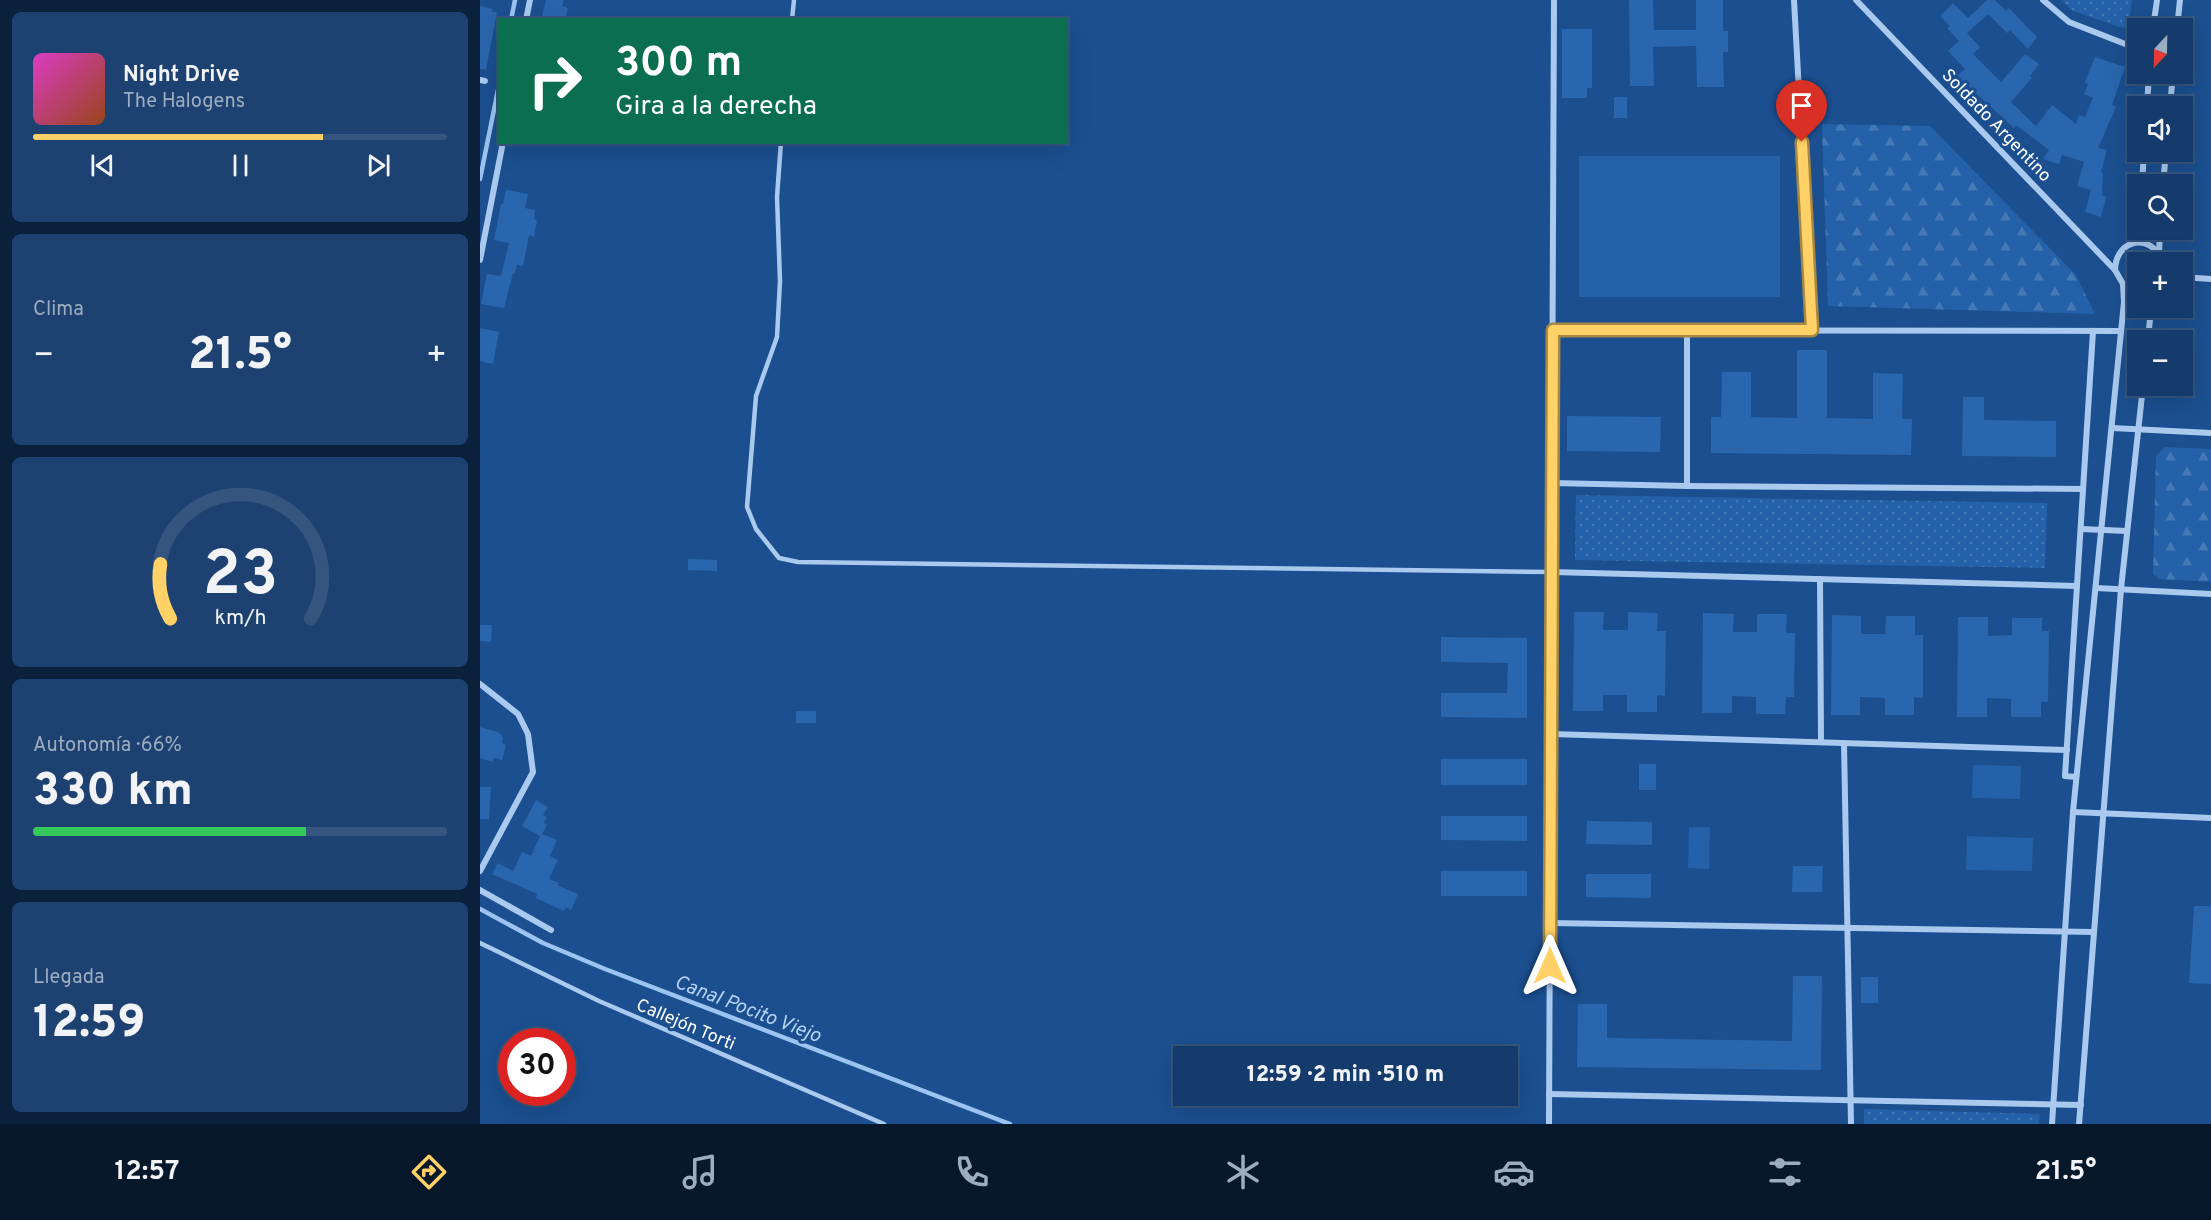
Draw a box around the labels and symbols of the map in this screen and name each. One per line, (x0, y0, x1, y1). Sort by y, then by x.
north arrow (2127, 18, 2193, 84)
street label: Soldado Argentino (1936, 65, 2056, 188)
pin (1776, 80, 1827, 142)
position arrow (1518, 934, 1582, 998)
water label: Canal Pocito Viejo (670, 970, 825, 1050)
street label: Callejón Torti (632, 994, 739, 1057)
speed limit sign: 30 (498, 1028, 576, 1106)

